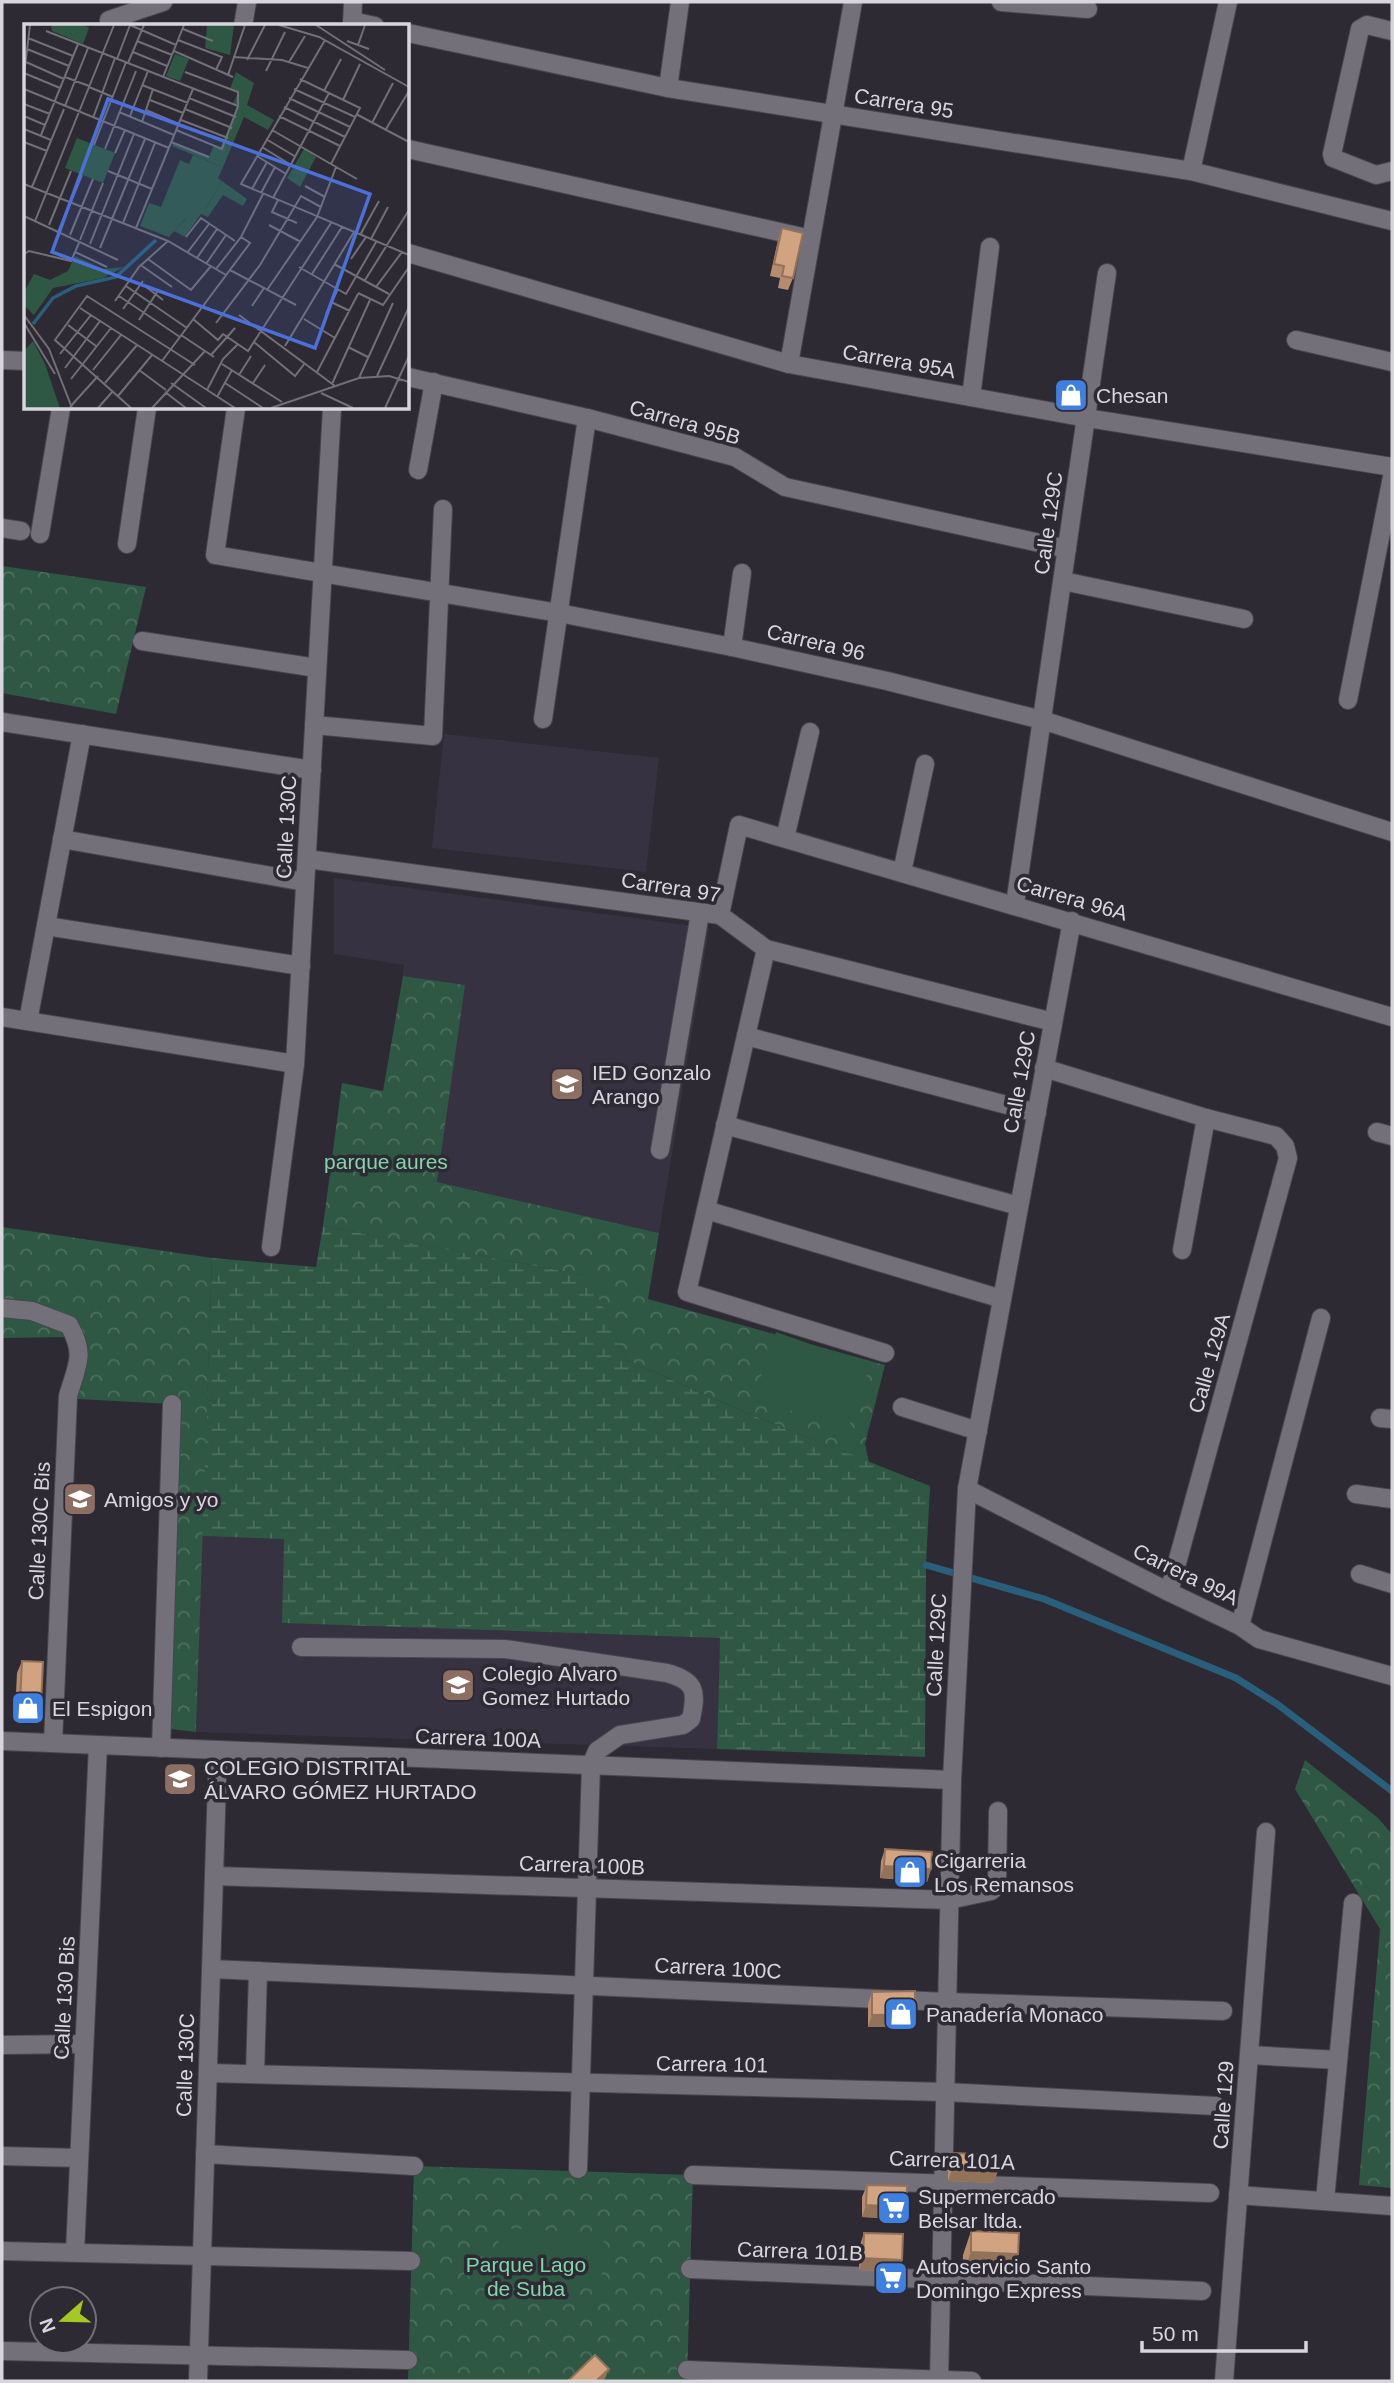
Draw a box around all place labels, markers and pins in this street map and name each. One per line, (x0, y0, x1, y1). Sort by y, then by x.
shop icon: Chesan (1052, 376, 1090, 414)
place label: Chesan (1096, 384, 1168, 407)
place label: IED Gonzalo Arango (592, 1061, 711, 1108)
school or university icon: IED Gonzalo Arango (548, 1065, 586, 1103)
school or university icon: Amigos y yo (61, 1480, 99, 1518)
place label: Amigos y yo (104, 1488, 218, 1511)
place label: Colegio Alvaro Gomez Hurtado (482, 1662, 630, 1709)
school or university icon: Colegio Alvaro Gomez Hurtado (439, 1666, 477, 1704)
shop icon: El Espigon (9, 1689, 47, 1727)
place label: El Espigon (52, 1697, 152, 1720)
place label: COLEGIO DISTRITAL ÁLVARO GÓMEZ HURTADO (204, 1756, 477, 1803)
school or university icon: COLEGIO DISTRITAL ÁLVARO GÓMEZ HURTADO (161, 1760, 199, 1798)
place label: Cigarreria Los Remansos (934, 1849, 1074, 1896)
shop icon: Cigarreria Los Remansos (891, 1853, 929, 1891)
shop icon: Panadería Monaco (882, 1995, 920, 2033)
place label: Panadería Monaco (926, 2003, 1103, 2026)
place label: Supermercado Belsar ltda. (918, 2185, 1056, 2232)
supermarket icon: Supermercado Belsar ltda. (875, 2189, 913, 2227)
place label: Autoservicio Santo Domingo Express (916, 2255, 1091, 2302)
supermarket icon: Autoservicio Santo Domingo Express (872, 2259, 910, 2297)

